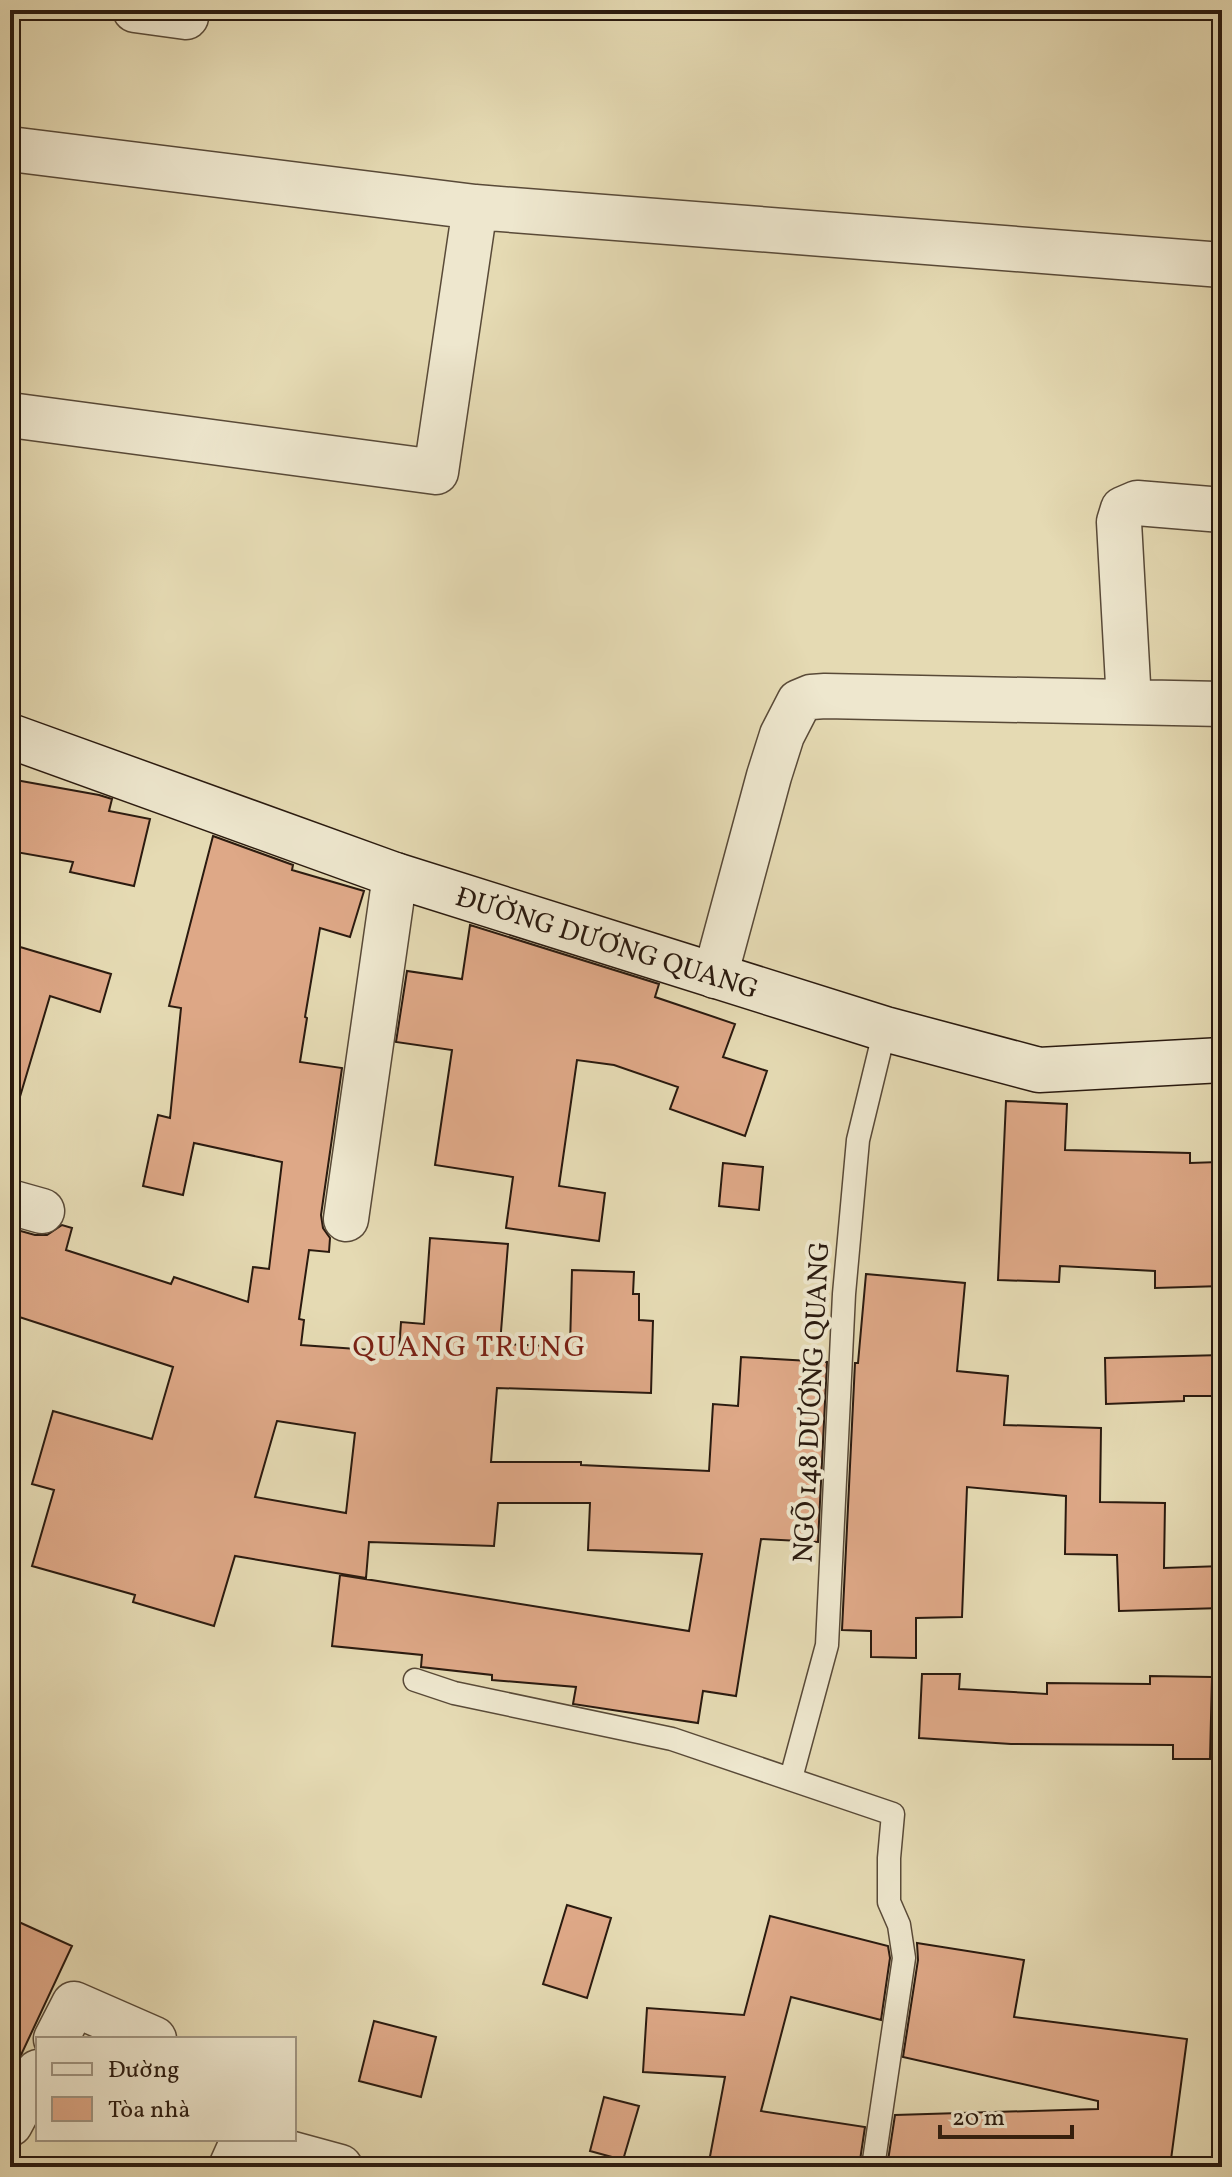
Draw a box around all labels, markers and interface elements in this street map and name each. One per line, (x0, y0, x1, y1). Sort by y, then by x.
street label: ĐƯỜNG DƯƠNG QUANG (450, 878, 763, 1010)
street label: NGÕ 148 DƯƠNG QUANG (785, 1240, 840, 1564)
district label: QUANG TRUNG (352, 1327, 588, 1369)
legend (36, 2037, 296, 2141)
text: Đường (108, 2054, 180, 2088)
scale bar (940, 2089, 1072, 2139)
text: Tòa nhà (108, 2094, 190, 2128)
text: 20 m (952, 2102, 1005, 2136)

